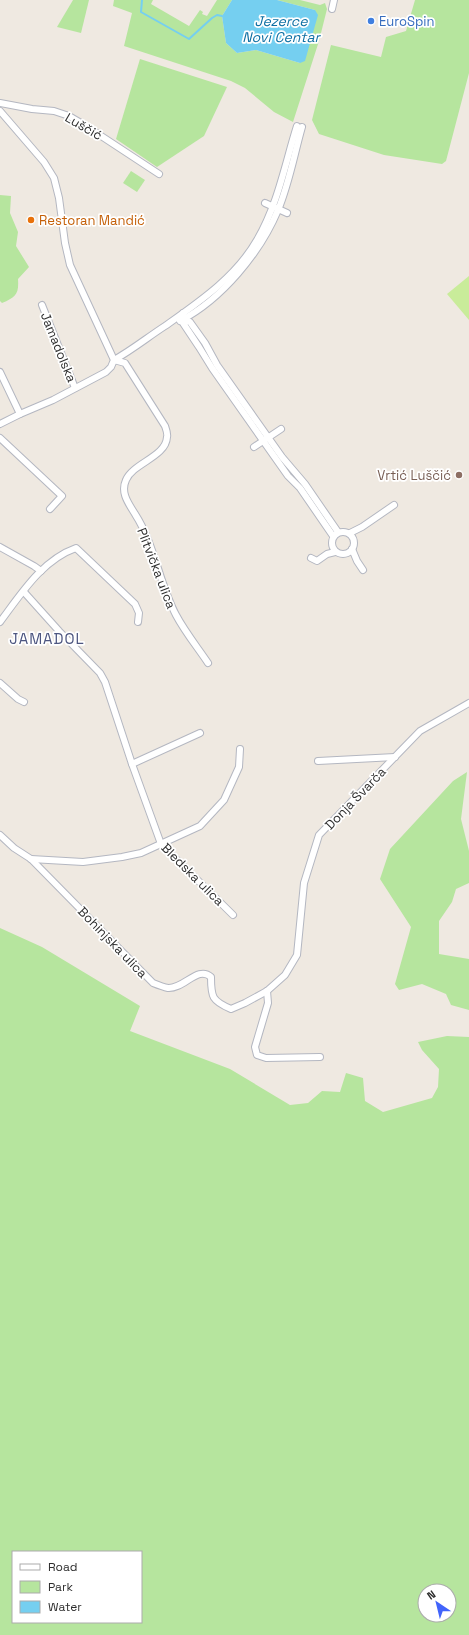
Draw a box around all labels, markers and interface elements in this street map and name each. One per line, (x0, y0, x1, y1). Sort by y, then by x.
water label: Jezerce Novi Centar (242, 12, 322, 46)
place label: EuroSpin (379, 13, 434, 30)
marker: EuroSpin (366, 16, 376, 26)
street label: Luščić (62, 109, 106, 144)
place label: Restoran Mandić (39, 212, 145, 229)
marker: Restoran Mandić (26, 215, 36, 225)
street label: Jamadolska (37, 310, 80, 385)
place label: Vrtić Luščić (377, 467, 451, 484)
marker: Vrtić Luščić (454, 470, 464, 480)
street label: Plitvička ulica (133, 525, 180, 612)
district label: JAMADOL (9, 629, 85, 648)
street label: Donja Švarča (321, 763, 390, 833)
street label: Bledska ulica (158, 839, 228, 910)
street label: Bohinjska ulica (74, 903, 151, 982)
legend (12, 1551, 142, 1623)
text: Road (48, 1559, 77, 1575)
text: Park (48, 1579, 73, 1595)
north arrow (417, 1583, 457, 1623)
text: N (424, 1587, 438, 1603)
text: Water (48, 1599, 82, 1615)

